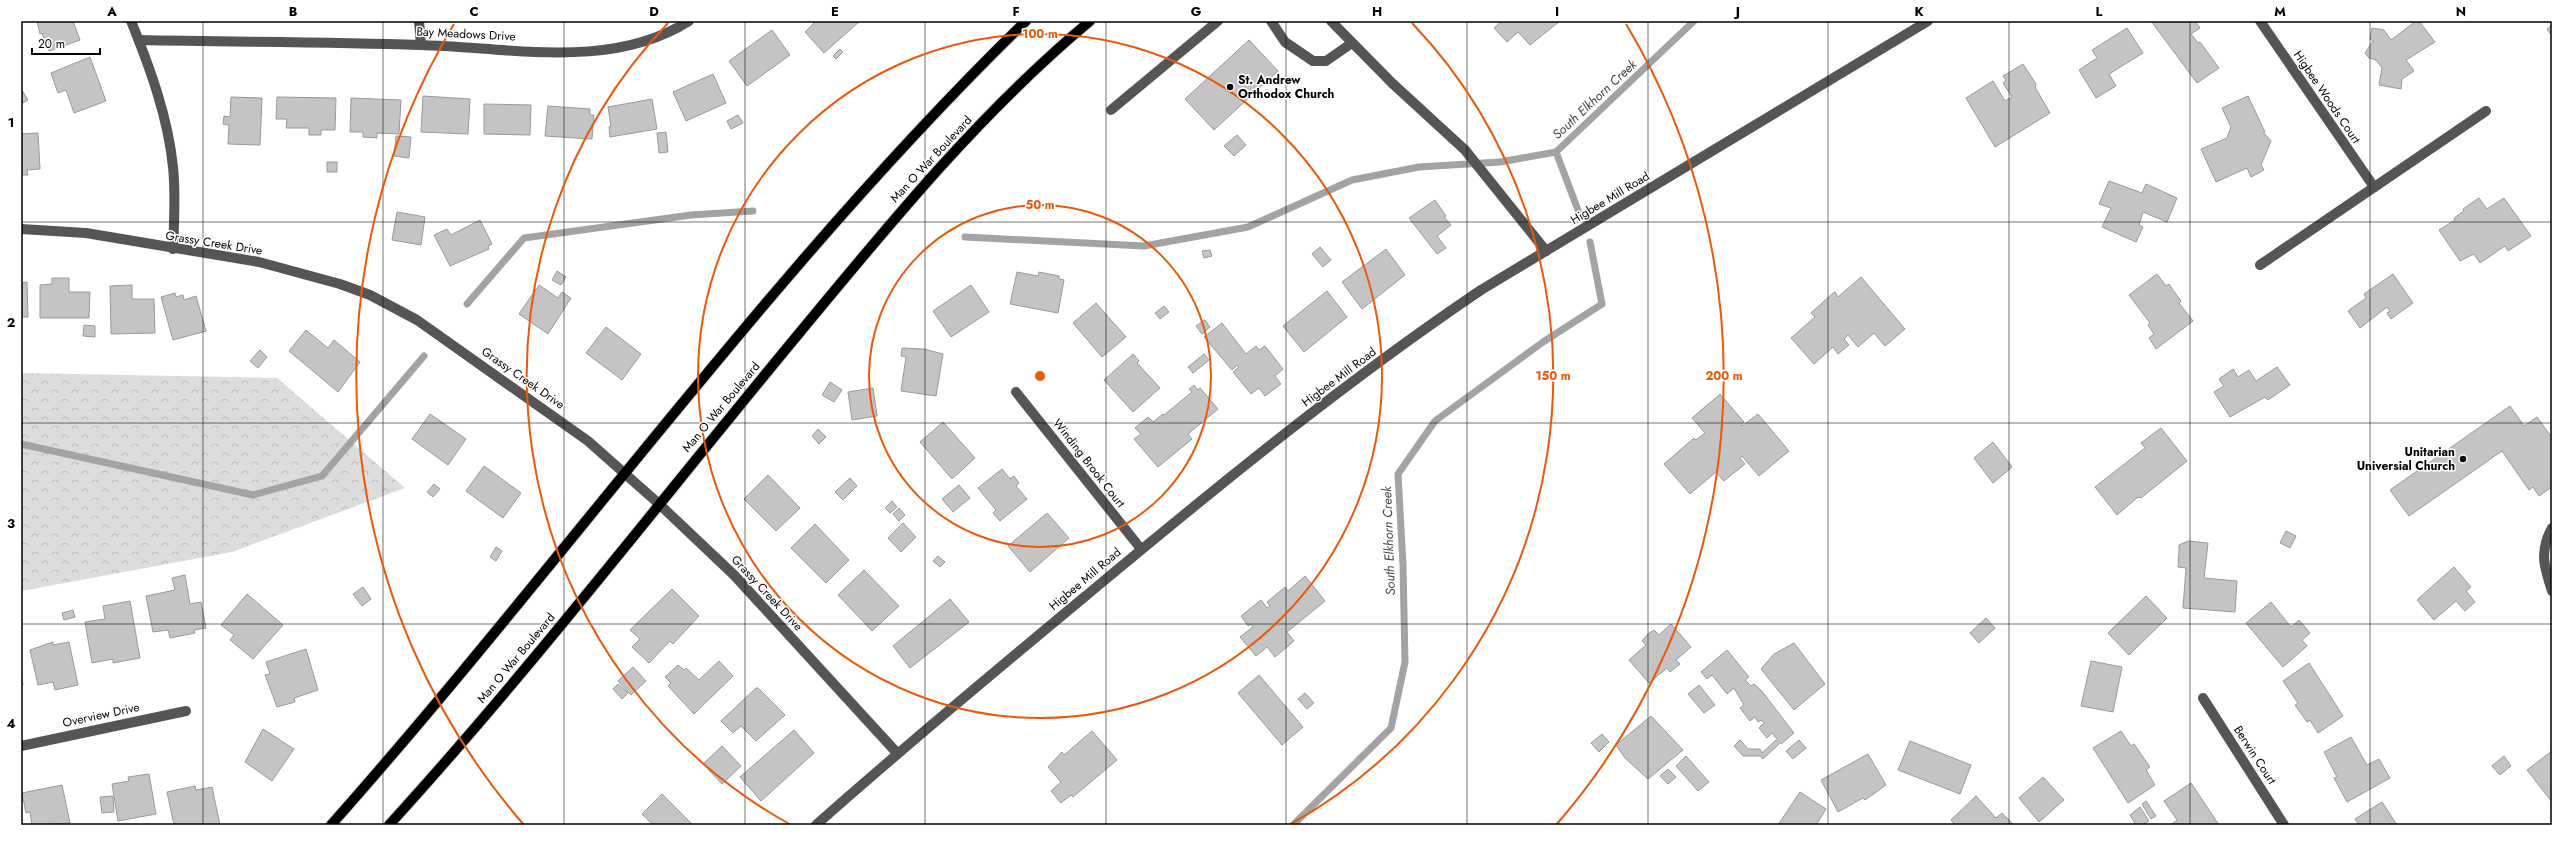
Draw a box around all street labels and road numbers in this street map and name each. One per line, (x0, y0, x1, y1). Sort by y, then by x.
street label: Bay Meadows Drive (416, 22, 516, 46)
street label: Higbee Woods Court (2289, 47, 2365, 147)
street label: Man O War Boulevard (886, 112, 976, 206)
street label: Higbee Mill Road (1567, 167, 1653, 229)
street label: Grassy Creek Drive (164, 226, 264, 260)
street label: Grassy Creek Drive (478, 343, 568, 413)
street label: Higbee Mill Road (1298, 343, 1380, 411)
street label: Man O War Boulevard (678, 358, 764, 456)
street label: Winding Brook Court (1048, 415, 1130, 511)
street label: Higbee Mill Road (1045, 543, 1125, 615)
street label: Grassy Creek Drive (727, 551, 807, 635)
street label: Man O War Boulevard (473, 609, 559, 707)
street label: Overview Drive (61, 698, 141, 732)
street label: Berwin Court (2229, 722, 2281, 788)

